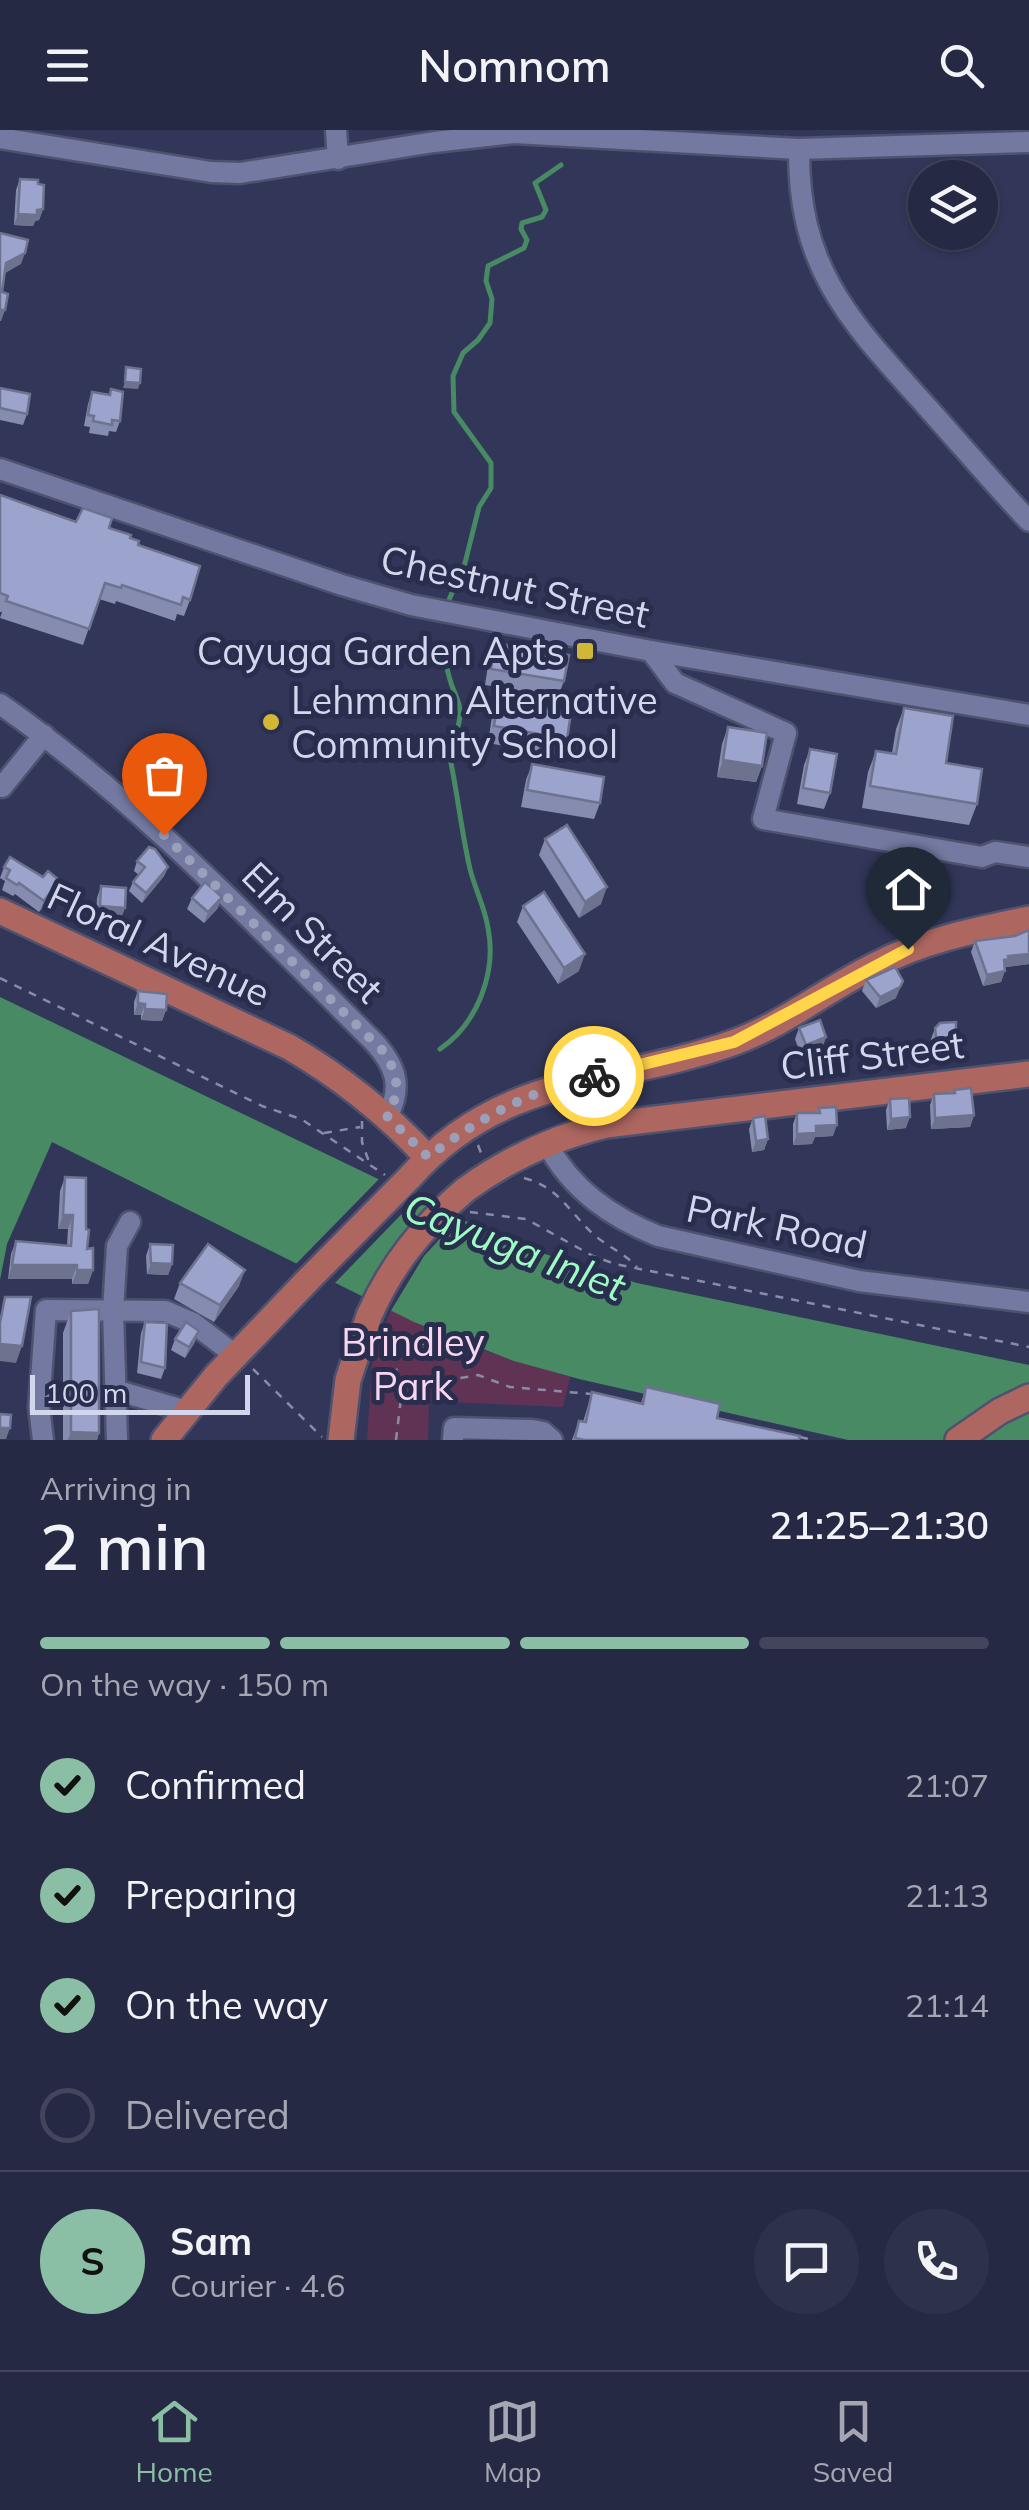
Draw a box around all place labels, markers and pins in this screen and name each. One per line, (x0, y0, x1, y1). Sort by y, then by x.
place label: Cayuga Garden Apts (197, 627, 565, 675)
marker: Cayuga Garden Apts (574, 640, 596, 662)
place label: Lehmann Alternative Community School (291, 676, 658, 768)
marker: Lehmann Alternative Community School (260, 711, 282, 733)
pin (122, 733, 207, 836)
pin (866, 847, 951, 950)

